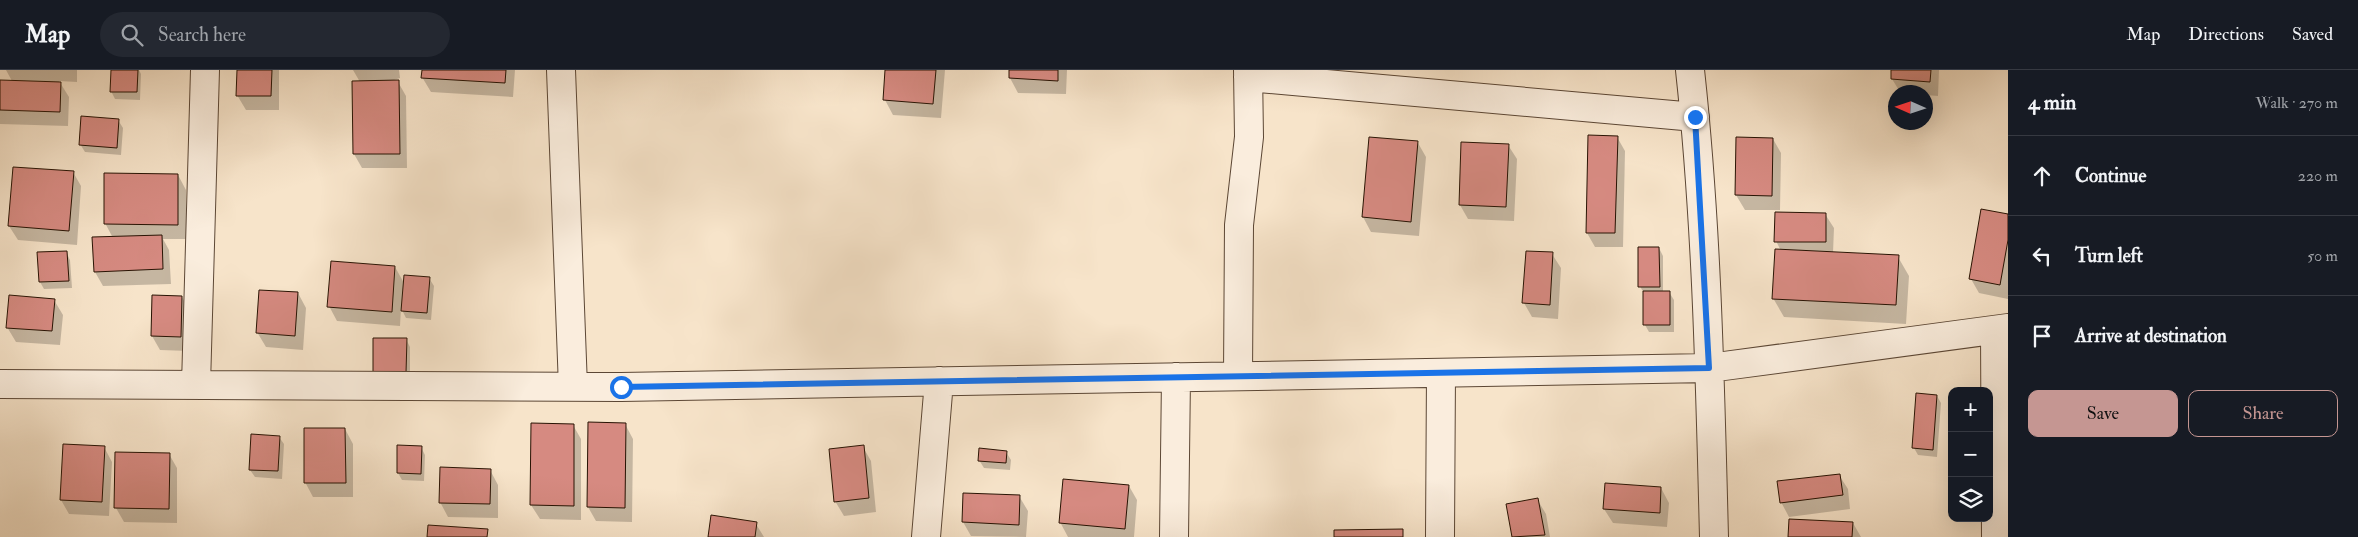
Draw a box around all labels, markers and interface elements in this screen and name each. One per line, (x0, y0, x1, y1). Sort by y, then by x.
search box (100, 12, 450, 57)
text: Map (25, 19, 70, 50)
icon: search (118, 21, 146, 49)
text: Search here (158, 23, 246, 47)
text: Map (2127, 23, 2160, 46)
text: Directions (2188, 23, 2264, 46)
text: Saved (2292, 23, 2333, 46)
north arrow (1888, 85, 1933, 130)
text: 4 min (2028, 89, 2076, 116)
text: Walk · 270 m (2256, 93, 2338, 113)
route end (1684, 106, 1707, 129)
icon: ahead (2028, 162, 2056, 190)
text: Continue (2075, 164, 2146, 188)
text: 220 m (2298, 166, 2338, 186)
icon: left (2028, 242, 2056, 270)
text: Turn left (2075, 244, 2143, 268)
text: 50 m (2307, 246, 2338, 266)
icon: arrive (2028, 322, 2056, 350)
text: Arrive at destination (2075, 324, 2227, 348)
route start (610, 376, 633, 399)
map controls (1948, 387, 1993, 522)
button: + (1948, 387, 1993, 432)
button: Save (2028, 390, 2178, 437)
button: Share (2188, 390, 2338, 437)
button: − (1948, 432, 1993, 477)
button: layers (1948, 477, 1993, 522)

